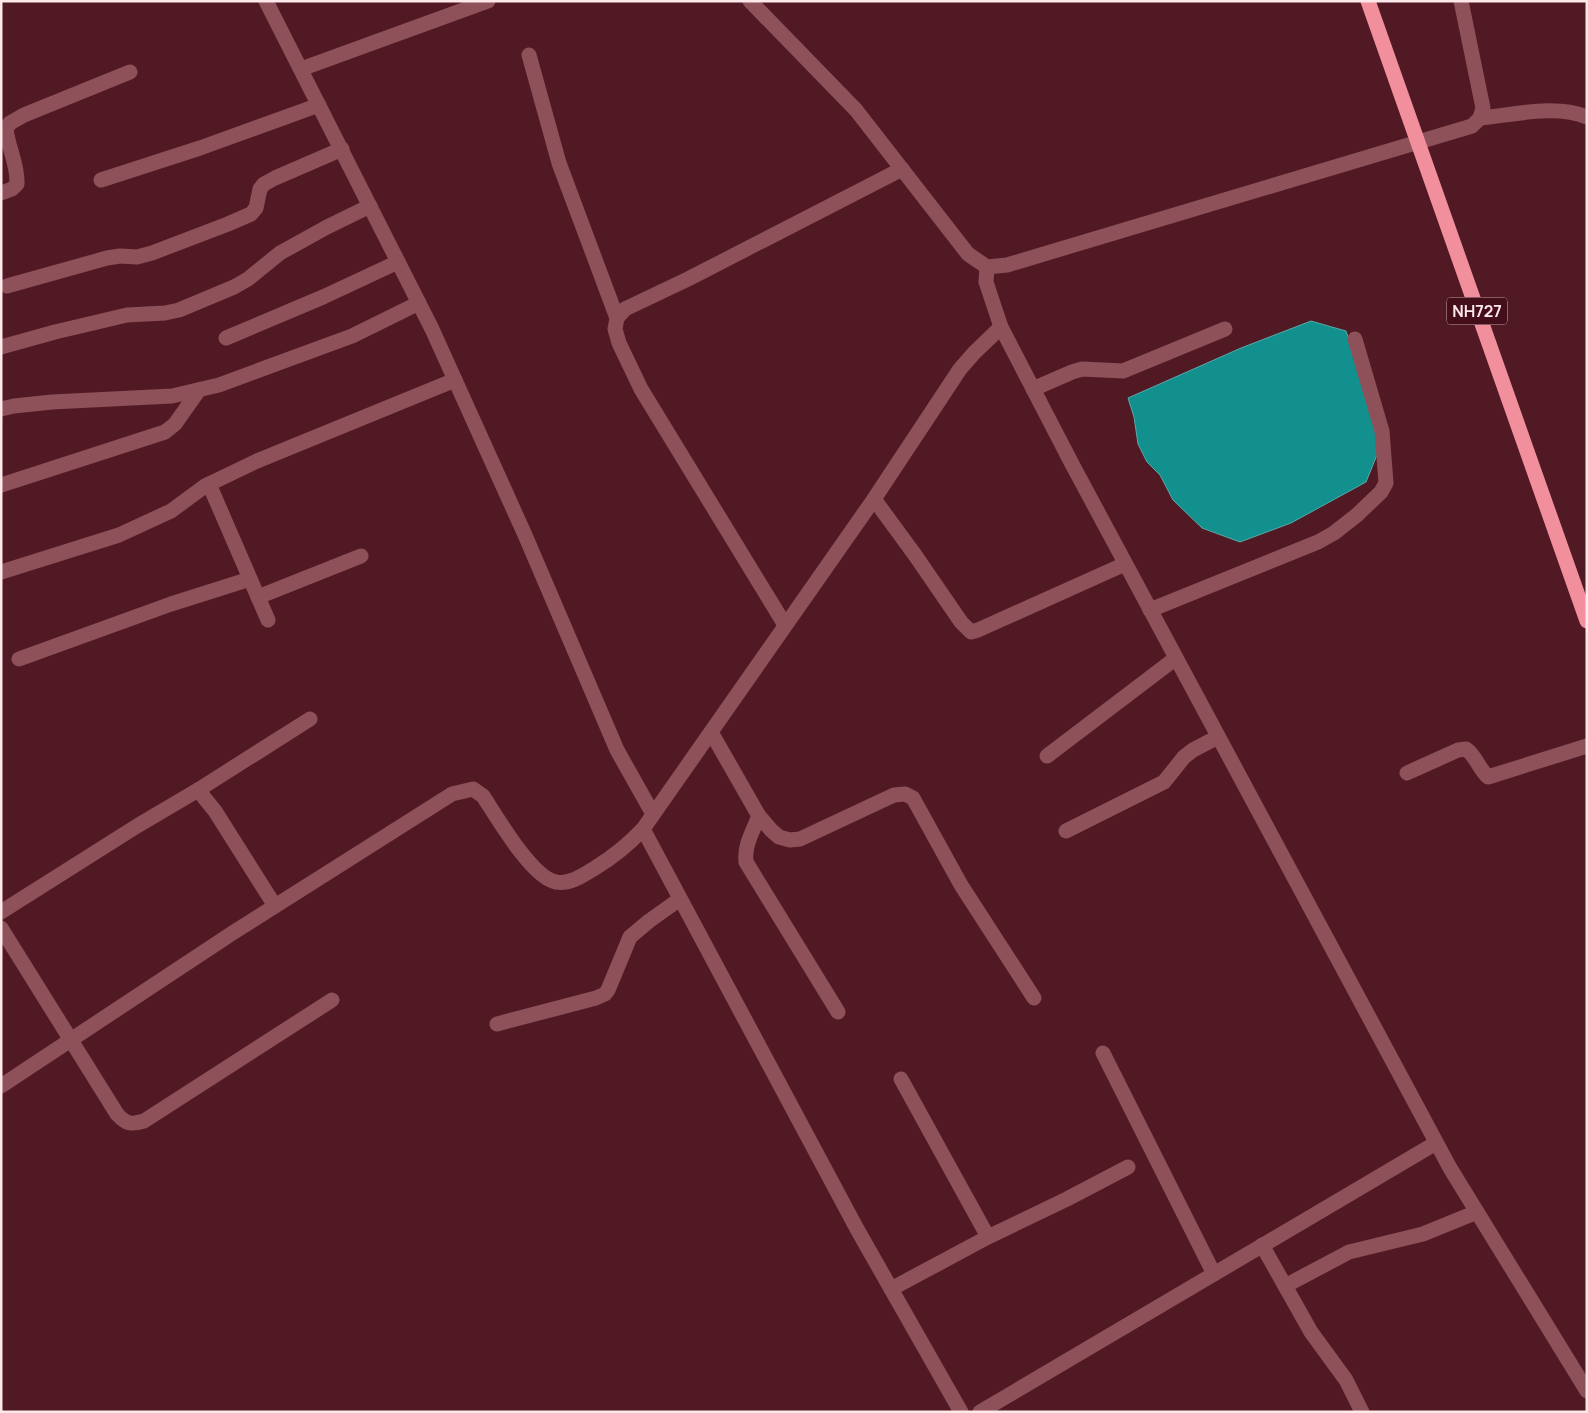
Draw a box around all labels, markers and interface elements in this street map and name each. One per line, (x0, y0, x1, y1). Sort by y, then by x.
road number: NH727 (1447, 298, 1507, 324)

